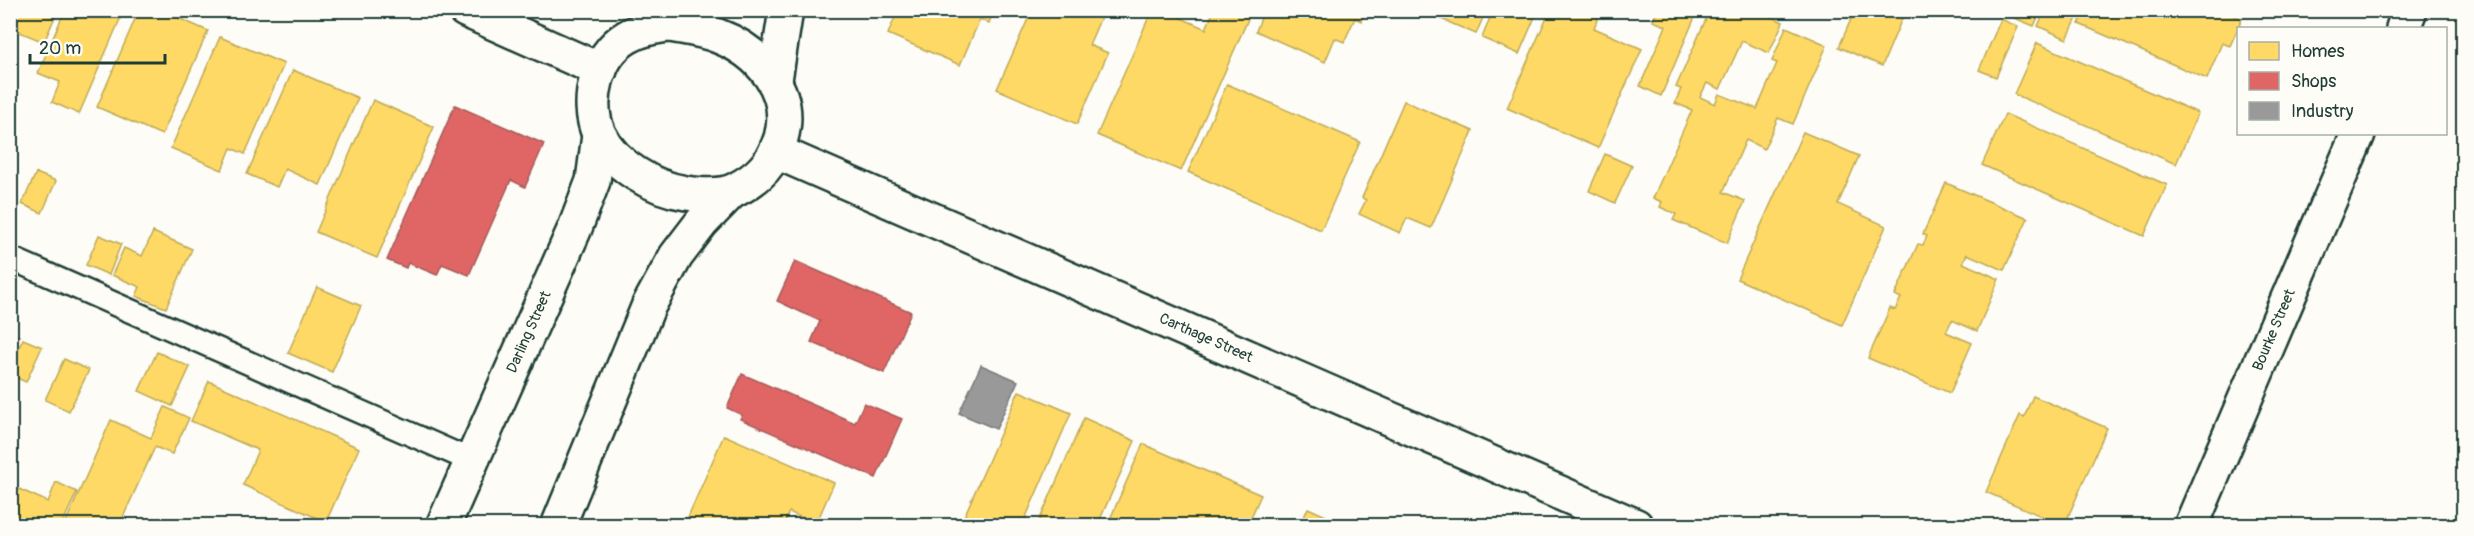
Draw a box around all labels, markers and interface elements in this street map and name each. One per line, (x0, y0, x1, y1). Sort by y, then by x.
scale bar (30, 27, 165, 65)
legend (2237, 27, 2447, 135)
text: 20 m (39, 37, 81, 60)
text: Homes (2291, 40, 2344, 63)
text: Shops (2291, 70, 2336, 93)
text: Industry (2291, 100, 2354, 123)
street label: Bourke Street (2248, 285, 2300, 374)
street label: Darling Street (502, 287, 556, 376)
street label: Carthage Street (1156, 309, 1257, 368)

